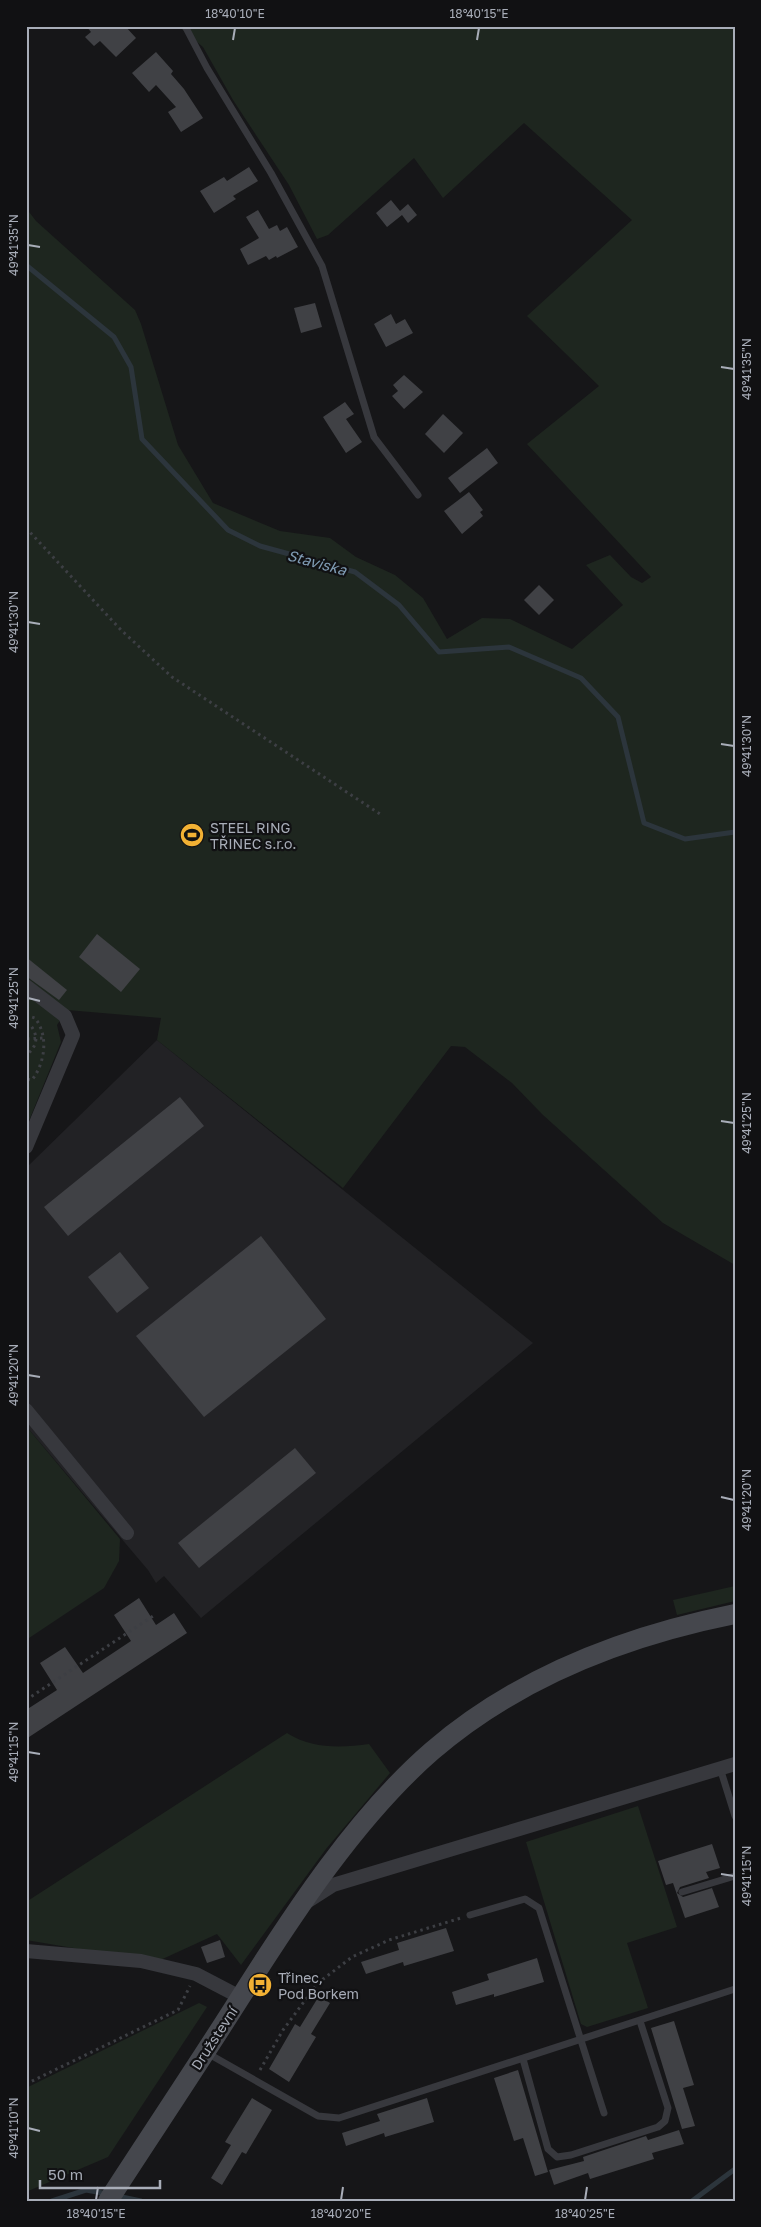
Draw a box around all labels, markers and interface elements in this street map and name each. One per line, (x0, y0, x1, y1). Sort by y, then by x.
text: 18°40'10"E (205, 6, 265, 21)
text: 18°40'15"E (450, 6, 508, 21)
text: 49°41'35"N (6, 214, 21, 276)
text: 49°41'35"N (739, 338, 754, 400)
water label: Staviska (285, 545, 349, 579)
text: 49°41'30"N (6, 591, 21, 653)
text: 49°41'30"N (739, 715, 754, 777)
place label: STEEL RING TŘINEC s.r.o. (210, 819, 296, 852)
sports icon: STEEL RING TŘINEC s.r.o. (179, 822, 205, 848)
text: 49°41'25"N (6, 967, 21, 1029)
text: 49°41'25"N (739, 1092, 754, 1154)
text: 49°41'20"N (6, 1344, 21, 1406)
text: 49°41'20"N (739, 1469, 754, 1531)
text: 49°41'15"N (6, 1722, 21, 1782)
text: 49°41'15"N (739, 1846, 754, 1906)
place label: Třinec, Pod Borkem (278, 1969, 359, 2002)
bus stop icon: Třinec, Pod Borkem (247, 1972, 273, 1998)
street label: Družstevní (187, 2002, 241, 2073)
text: 49°41'10"N (6, 2097, 21, 2159)
scale bar (40, 2157, 160, 2189)
text: 50 m (48, 2165, 83, 2183)
text: 18°40'15"E (67, 2206, 125, 2221)
text: 18°40'20"E (311, 2206, 371, 2221)
text: 18°40'25"E (555, 2206, 615, 2221)

